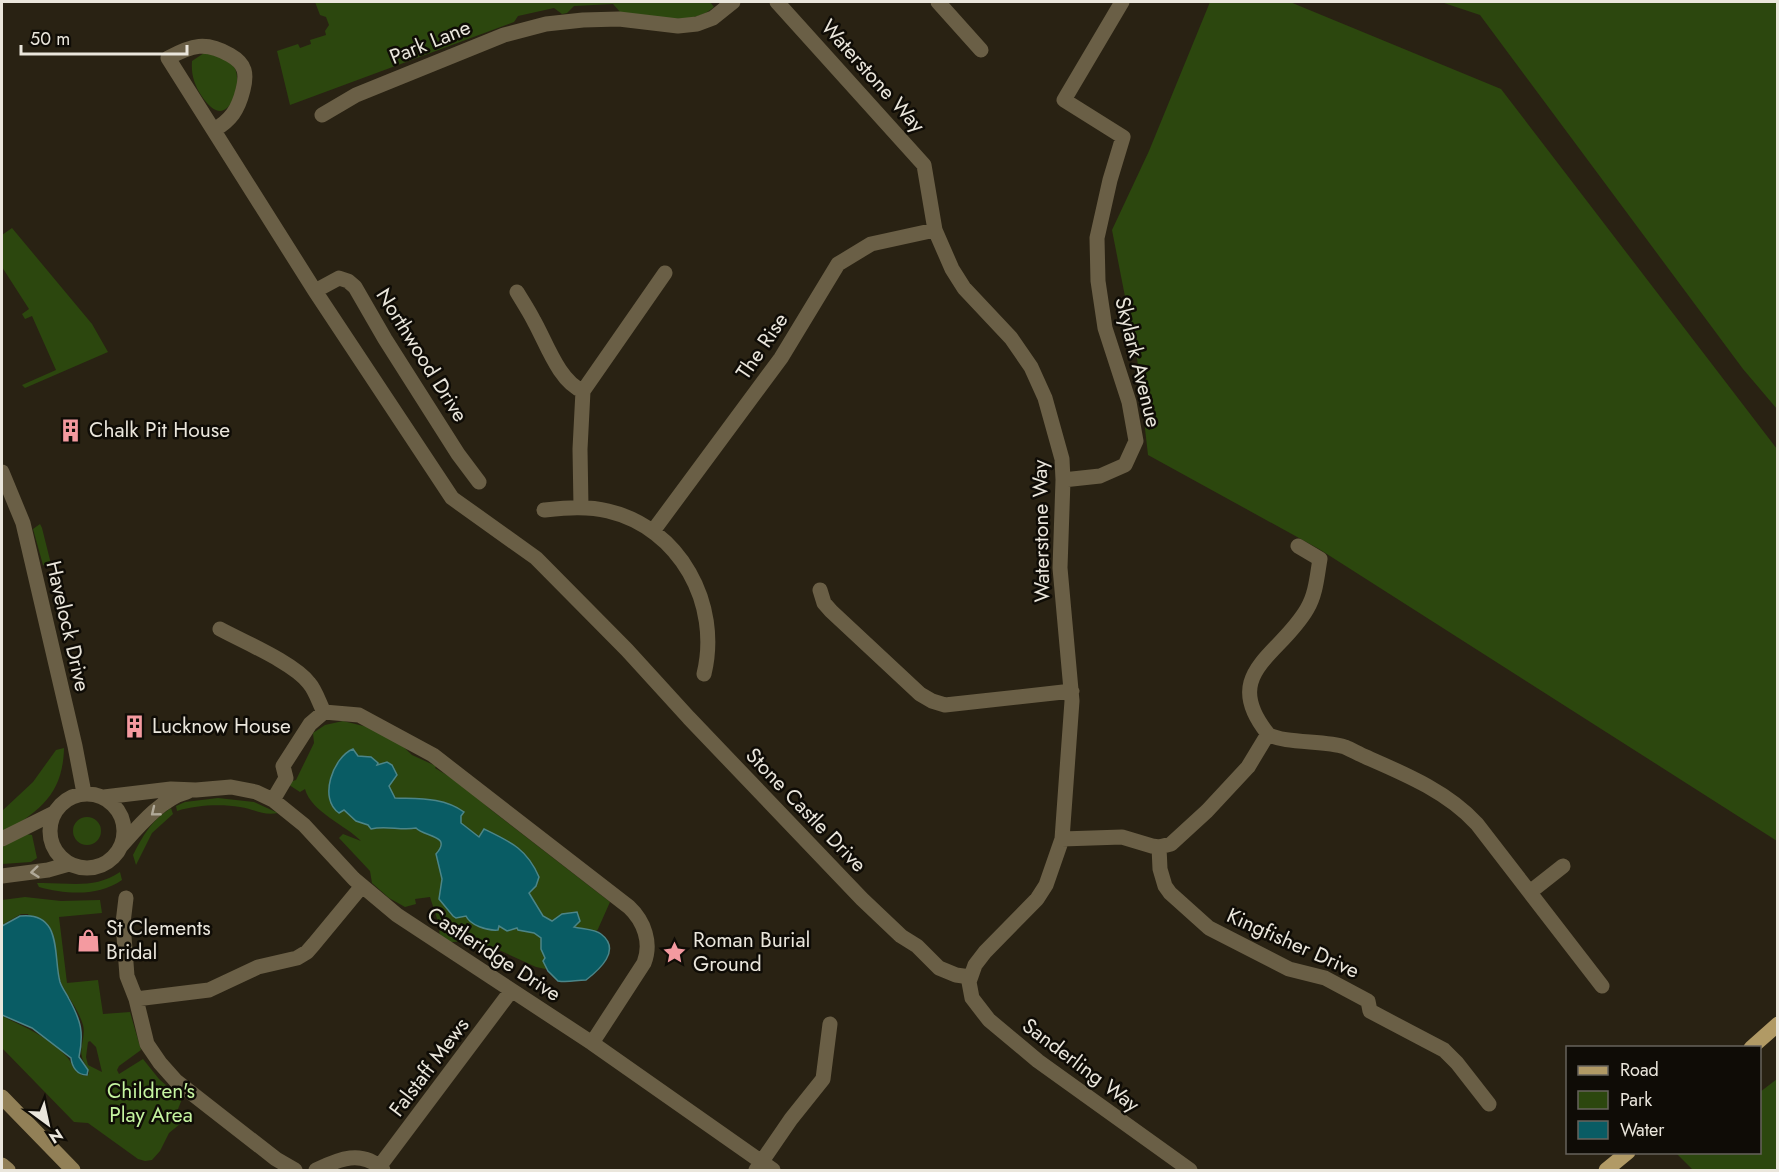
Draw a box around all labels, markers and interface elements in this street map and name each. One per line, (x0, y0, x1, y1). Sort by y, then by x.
street label: Park Lane (385, 12, 475, 72)
street label: Waterstone Way (814, 13, 932, 140)
scale bar (21, 18, 188, 56)
text: 50 m (30, 26, 70, 52)
street label: Northwood Drive (369, 282, 475, 428)
street label: Skylark Avenue (1107, 294, 1169, 431)
street label: The Rise (729, 307, 795, 385)
place label: Chalk Pit House (89, 415, 230, 445)
building icon: Chalk Pit House (58, 417, 84, 443)
street label: Waterstone Way (1025, 459, 1057, 603)
street label: Havelock Drive (38, 558, 98, 694)
place label: Lucknow House (152, 711, 291, 741)
building icon: Lucknow House (121, 713, 147, 739)
street label: Stone Castle Drive (739, 741, 873, 879)
one-way arrow (151, 804, 162, 815)
one-way arrow (31, 865, 40, 878)
street label: Castleridge Drive (421, 899, 567, 1009)
street label: Kingfisher Drive (1222, 900, 1364, 986)
place label: St Clements Bridal (106, 913, 211, 967)
place label: Roman Burial Ground (693, 925, 810, 979)
shop icon: St Clements Bridal (75, 927, 101, 953)
place icon: Roman Burial Ground (662, 939, 688, 965)
street label: Falstaff Mews (382, 1011, 476, 1123)
street label: Sanderling Way (1016, 1011, 1147, 1120)
legend (1566, 1046, 1761, 1154)
text: Road (1620, 1057, 1659, 1083)
park label: Children's Play Area (107, 1076, 195, 1130)
text: Park (1620, 1087, 1652, 1113)
north arrow (18, 1094, 78, 1154)
text: Water (1620, 1117, 1665, 1143)
text: N (44, 1123, 67, 1149)

